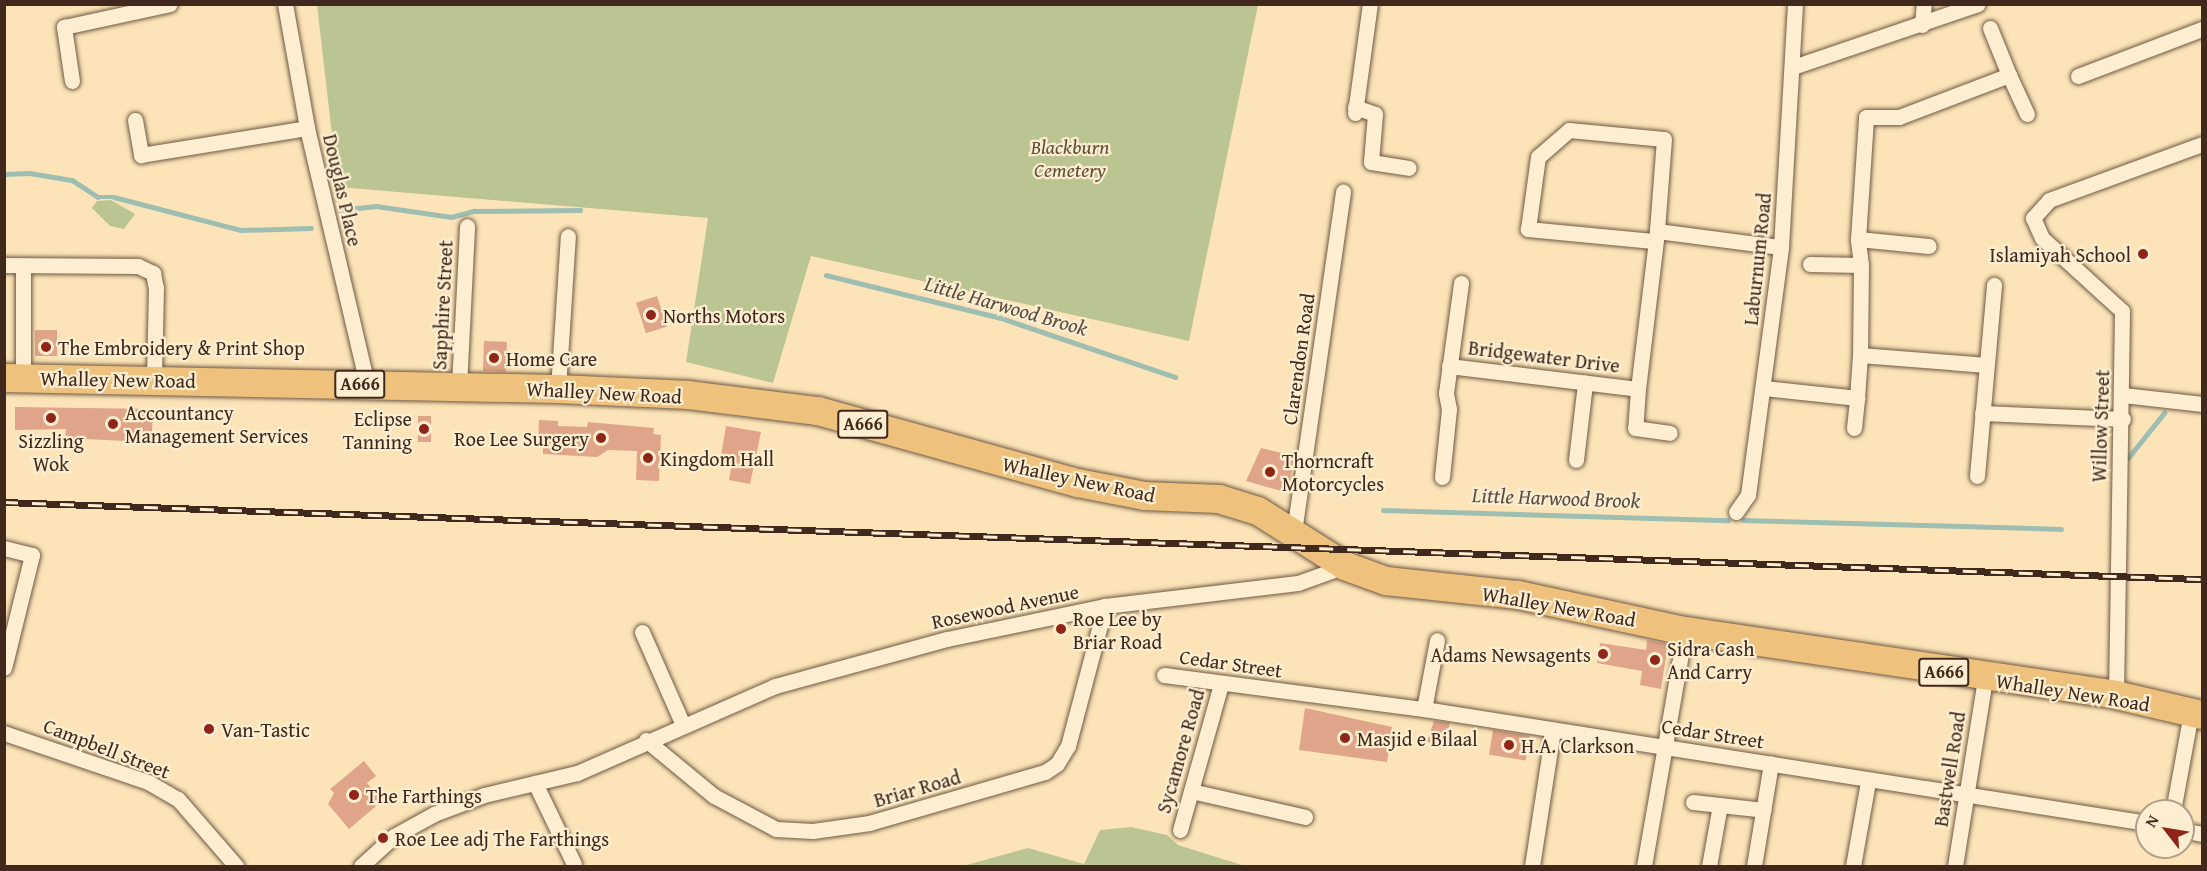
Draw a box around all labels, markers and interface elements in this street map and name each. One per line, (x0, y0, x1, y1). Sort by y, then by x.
street label: Douglas Place (318, 131, 368, 249)
park label: Blackburn Cemetery (1031, 134, 1109, 181)
street label: Laburnum Road (1738, 191, 1776, 327)
street label: Sapphire Street (427, 239, 457, 371)
place label: Islamiyah School (1990, 242, 2131, 266)
marker: Islamiyah School (2136, 247, 2150, 261)
water label: Little Harwood Brook (922, 271, 1090, 341)
street label: Clarendon Road (1277, 292, 1319, 426)
place label: Norths Motors (663, 303, 785, 327)
marker: Norths Motors (644, 308, 658, 322)
place label: The Embroidery & Print Shop (58, 335, 305, 359)
street label: Bridgewater Drive (1467, 335, 1621, 377)
marker: The Embroidery & Print Shop (39, 340, 53, 354)
place label: Home Care (506, 346, 597, 370)
marker: Home Care (487, 351, 501, 365)
street label: Whalley New Road (40, 366, 196, 392)
road number: A666 (333, 369, 387, 399)
street label: Willow Street (2086, 369, 2114, 483)
street label: Whalley New Road (526, 376, 682, 408)
place label: Accountancy Management Services (125, 400, 308, 447)
place label: Eclipse Tanning (343, 406, 412, 453)
road number: A666 (836, 409, 890, 439)
marker: Sizzling Wok (44, 411, 58, 425)
marker: Accountancy Management Services (106, 417, 120, 431)
marker: Eclipse Tanning (417, 422, 431, 436)
place label: Roe Lee Surgery (454, 426, 589, 450)
place label: Sizzling Wok (18, 428, 84, 475)
marker: Roe Lee Surgery (594, 431, 608, 445)
place label: Kingdom Hall (660, 446, 774, 470)
place label: Thorncraft Motorcycles (1282, 448, 1384, 495)
marker: Kingdom Hall (641, 451, 655, 465)
street label: Whalley New Road (1000, 451, 1158, 507)
marker: Thorncraft Motorcycles (1263, 465, 1277, 479)
water label: Little Harwood Brook (1471, 482, 1641, 514)
street label: Rosewood Avenue (929, 579, 1081, 633)
street label: Whalley New Road (1480, 581, 1638, 631)
place label: Roe Lee by Briar Road (1073, 606, 1162, 653)
marker: Roe Lee by Briar Road (1054, 622, 1068, 636)
place label: Sidra Cash And Carry (1667, 636, 1754, 683)
place label: Adams Newsagents (1430, 642, 1591, 666)
street label: Cedar Street (1178, 644, 1284, 682)
marker: Adams Newsagents (1596, 647, 1610, 661)
marker: Sidra Cash And Carry (1648, 653, 1662, 667)
road number: A666 (1917, 657, 1971, 687)
street label: Whalley New Road (1994, 668, 2152, 716)
street label: Sycamore Road (1151, 686, 1209, 816)
street label: Bastwell Road (1928, 710, 1970, 828)
street label: Campbell Street (40, 713, 174, 783)
street label: Cedar Street (1660, 713, 1766, 753)
place label: Van-Tastic (221, 717, 310, 741)
marker: Van-Tastic (202, 722, 216, 736)
place label: Masjid e Bilaal (1357, 726, 1478, 750)
marker: Masjid e Bilaal (1338, 731, 1352, 745)
place label: H.A. Clarkson (1521, 733, 1634, 757)
marker: H.A. Clarkson (1502, 738, 1516, 752)
street label: Briar Road (871, 764, 963, 812)
place label: The Farthings (366, 783, 482, 807)
marker: The Farthings (347, 788, 361, 802)
north arrow (2135, 799, 2195, 859)
text: N (2138, 810, 2164, 832)
place label: Roe Lee adj The Farthings (395, 826, 609, 850)
marker: Roe Lee adj The Farthings (376, 831, 390, 845)

